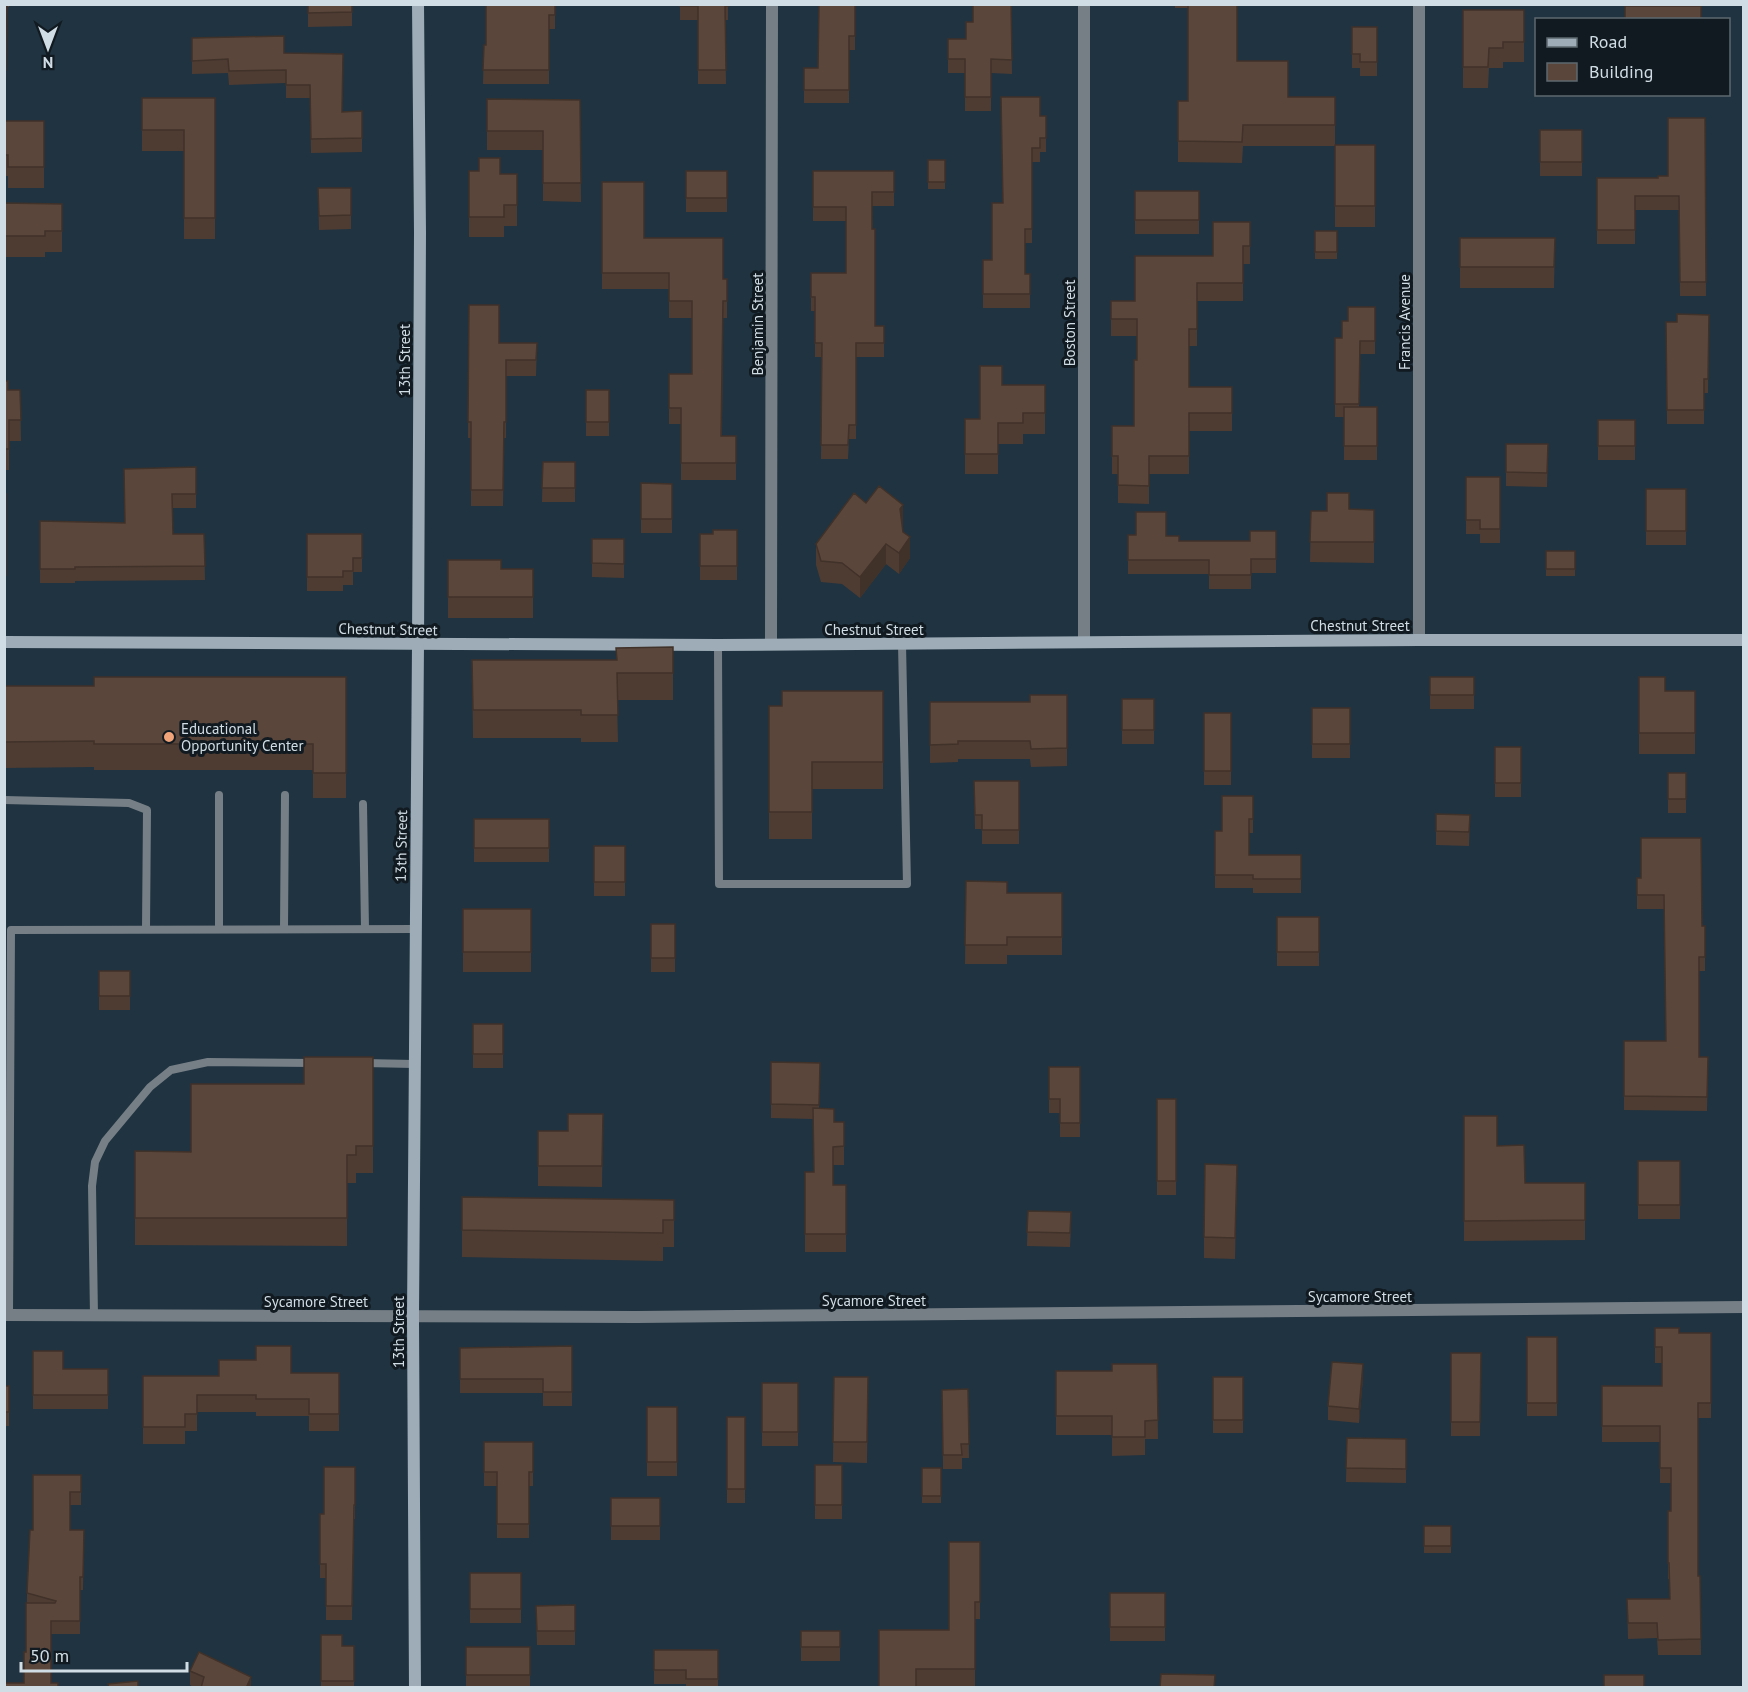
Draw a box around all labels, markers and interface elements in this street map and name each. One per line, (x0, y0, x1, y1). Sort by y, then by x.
north arrow (18, 18, 78, 78)
legend (1535, 18, 1730, 96)
text: Road (1589, 30, 1627, 53)
text: N (43, 53, 53, 73)
text: Building (1589, 60, 1653, 83)
street label: Benjamin Street (748, 273, 767, 375)
street label: Francis Avenue (1395, 274, 1414, 370)
street label: Boston Street (1060, 280, 1079, 366)
street label: 13th Street (395, 324, 414, 396)
street label: Chestnut Street (1310, 616, 1410, 635)
street label: Chestnut Street (338, 619, 438, 639)
street label: Chestnut Street (824, 620, 924, 639)
place label: Educational Opportunity Center (181, 719, 304, 755)
marker: Educational Opportunity Center (162, 730, 176, 744)
street label: 13th Street (391, 810, 411, 882)
street label: Sycamore Street (1308, 1287, 1412, 1306)
street label: Sycamore Street (822, 1291, 926, 1310)
street label: Sycamore Street (264, 1292, 368, 1311)
street label: 13th Street (389, 1296, 408, 1368)
scale bar (21, 1635, 188, 1673)
text: 50 m (30, 1644, 69, 1667)

